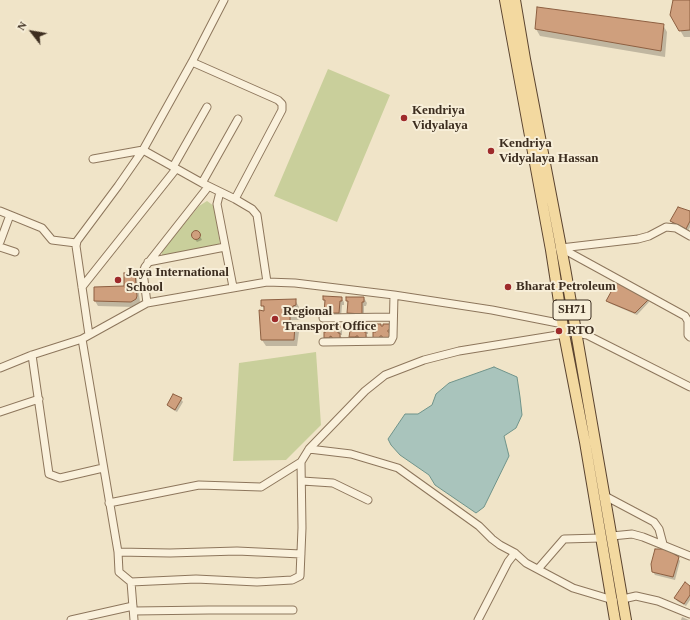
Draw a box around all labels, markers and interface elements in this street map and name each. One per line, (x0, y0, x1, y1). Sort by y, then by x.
north arrow (12, 12, 52, 52)
text: N (15, 19, 29, 32)
place label: Kendriya Vidyalaya (412, 103, 468, 134)
marker: Kendriya Vidyalaya (399, 113, 409, 123)
place label: Kendriya Vidyalaya Hassan (499, 136, 599, 167)
marker: Kendriya Vidyalaya Hassan (486, 146, 496, 156)
place label: Jaya International School (126, 265, 229, 296)
marker: Jaya International School (113, 275, 123, 285)
place label: Bharat Petroleum (516, 279, 616, 295)
marker: Bharat Petroleum (503, 282, 513, 292)
road number: SH71 (553, 300, 591, 320)
place label: Regional Transport Office (283, 304, 376, 335)
marker: Regional Transport Office (270, 314, 280, 324)
place label: RTO (567, 323, 594, 339)
marker: RTO (554, 326, 564, 336)

